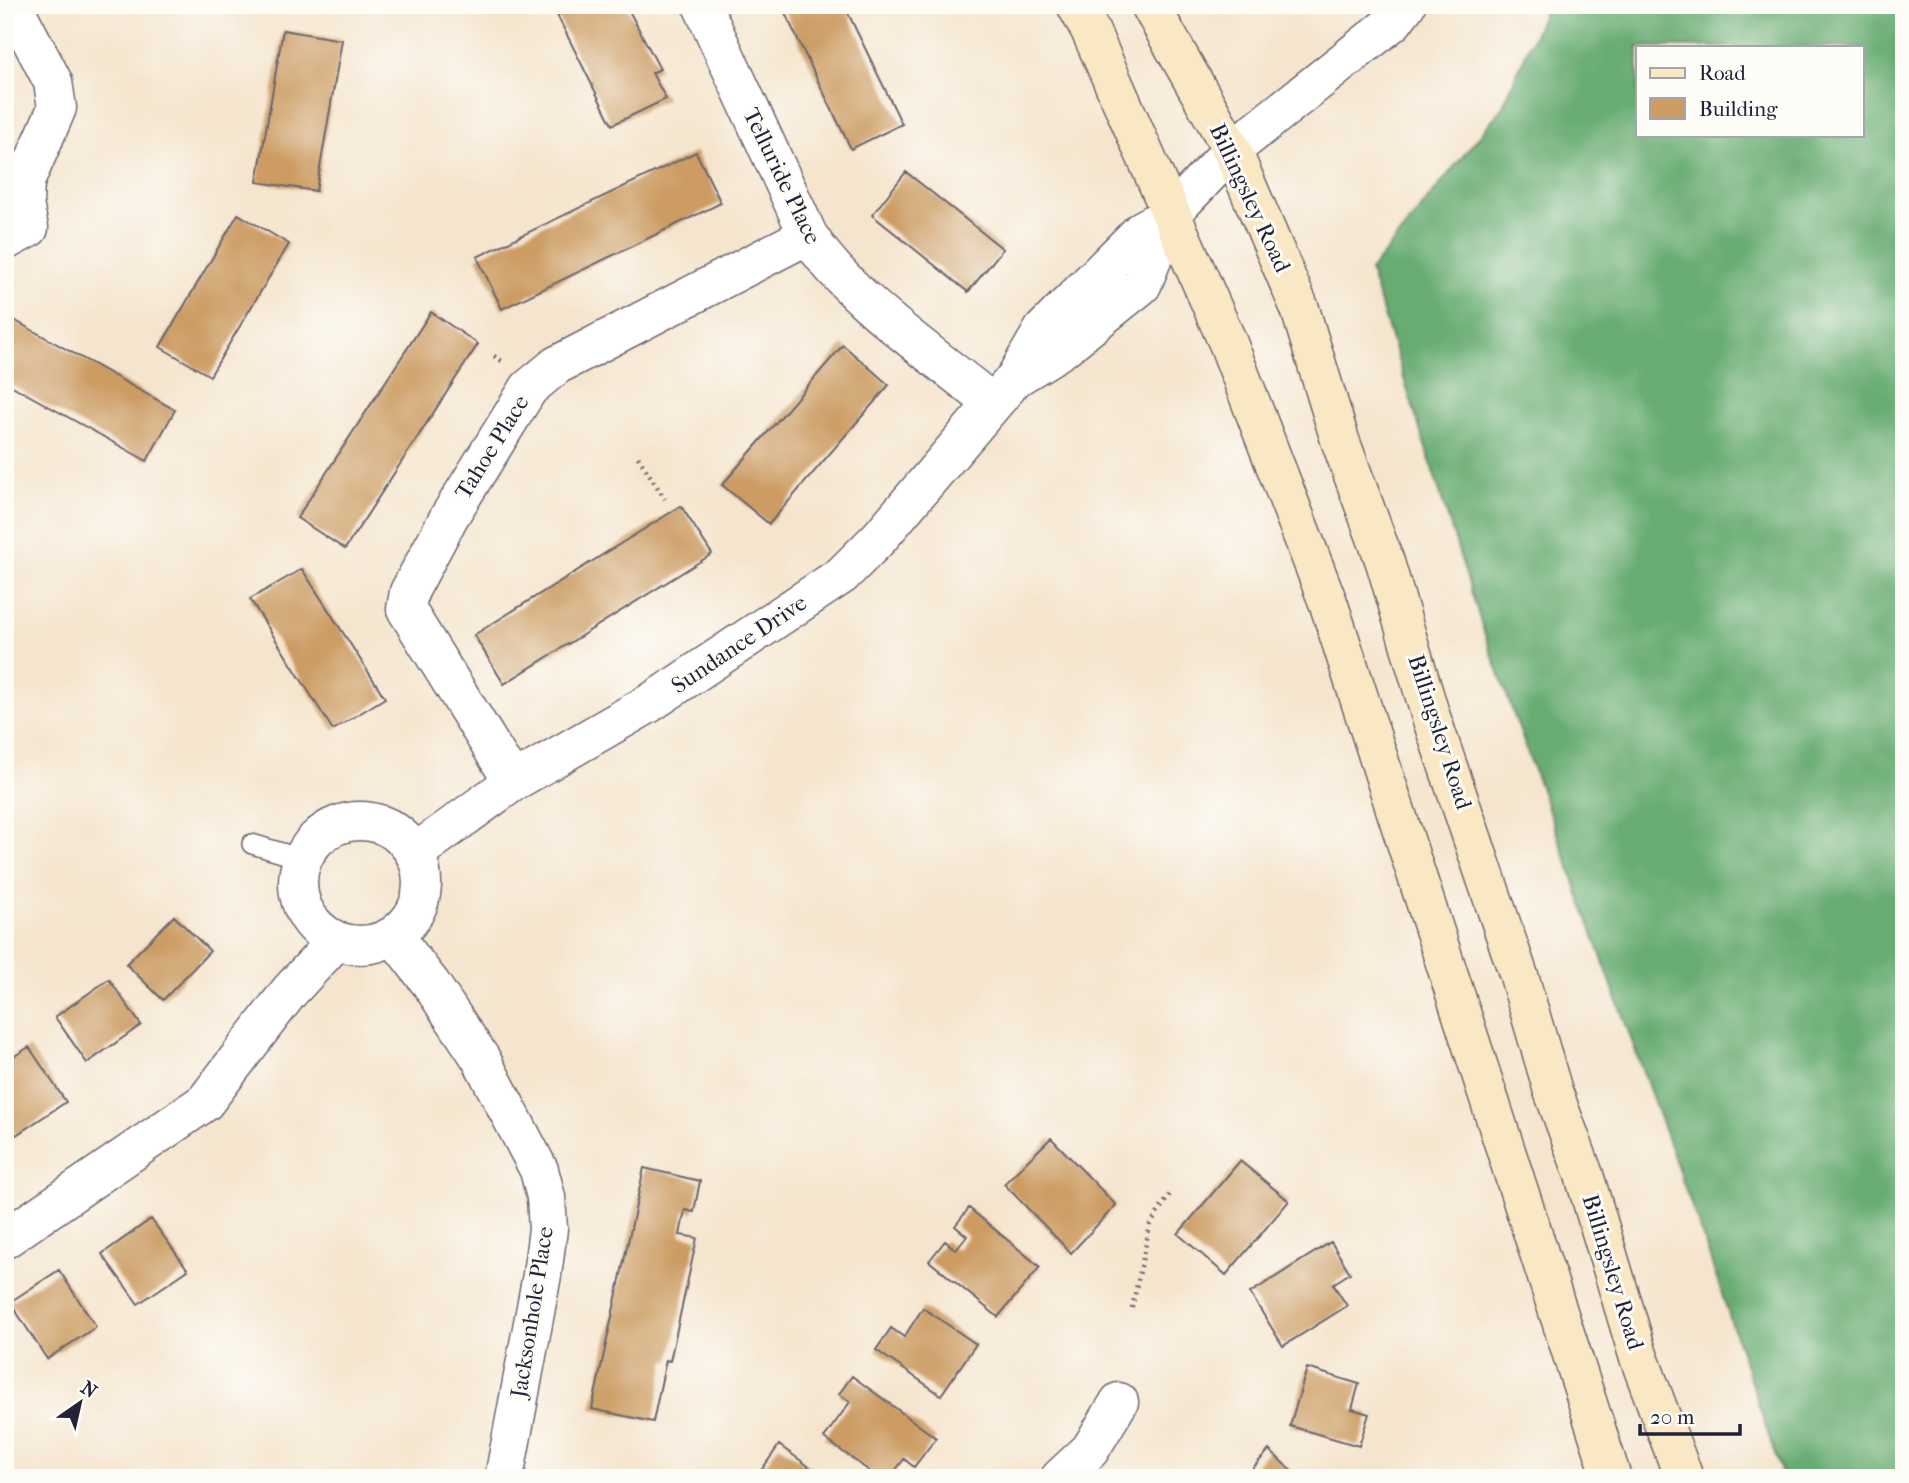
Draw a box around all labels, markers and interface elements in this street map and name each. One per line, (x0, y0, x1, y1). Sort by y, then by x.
legend (1636, 46, 1864, 136)
text: Road (1699, 61, 1746, 85)
text: Building (1699, 97, 1778, 121)
street label: Telluride Place (737, 104, 827, 248)
street label: Billingsley Road (1204, 119, 1296, 277)
street label: Tahoe Place (449, 390, 535, 504)
street label: Sundance Drive (666, 589, 812, 699)
street label: Billingsley Road (1402, 651, 1478, 813)
street label: Billingsley Road (1577, 1191, 1650, 1353)
street label: Jacksonhole Place (505, 1224, 559, 1402)
north arrow (46, 1368, 116, 1438)
text: N (77, 1377, 102, 1403)
scale bar (1640, 1392, 1739, 1436)
text: 20 m (1650, 1405, 1695, 1429)

